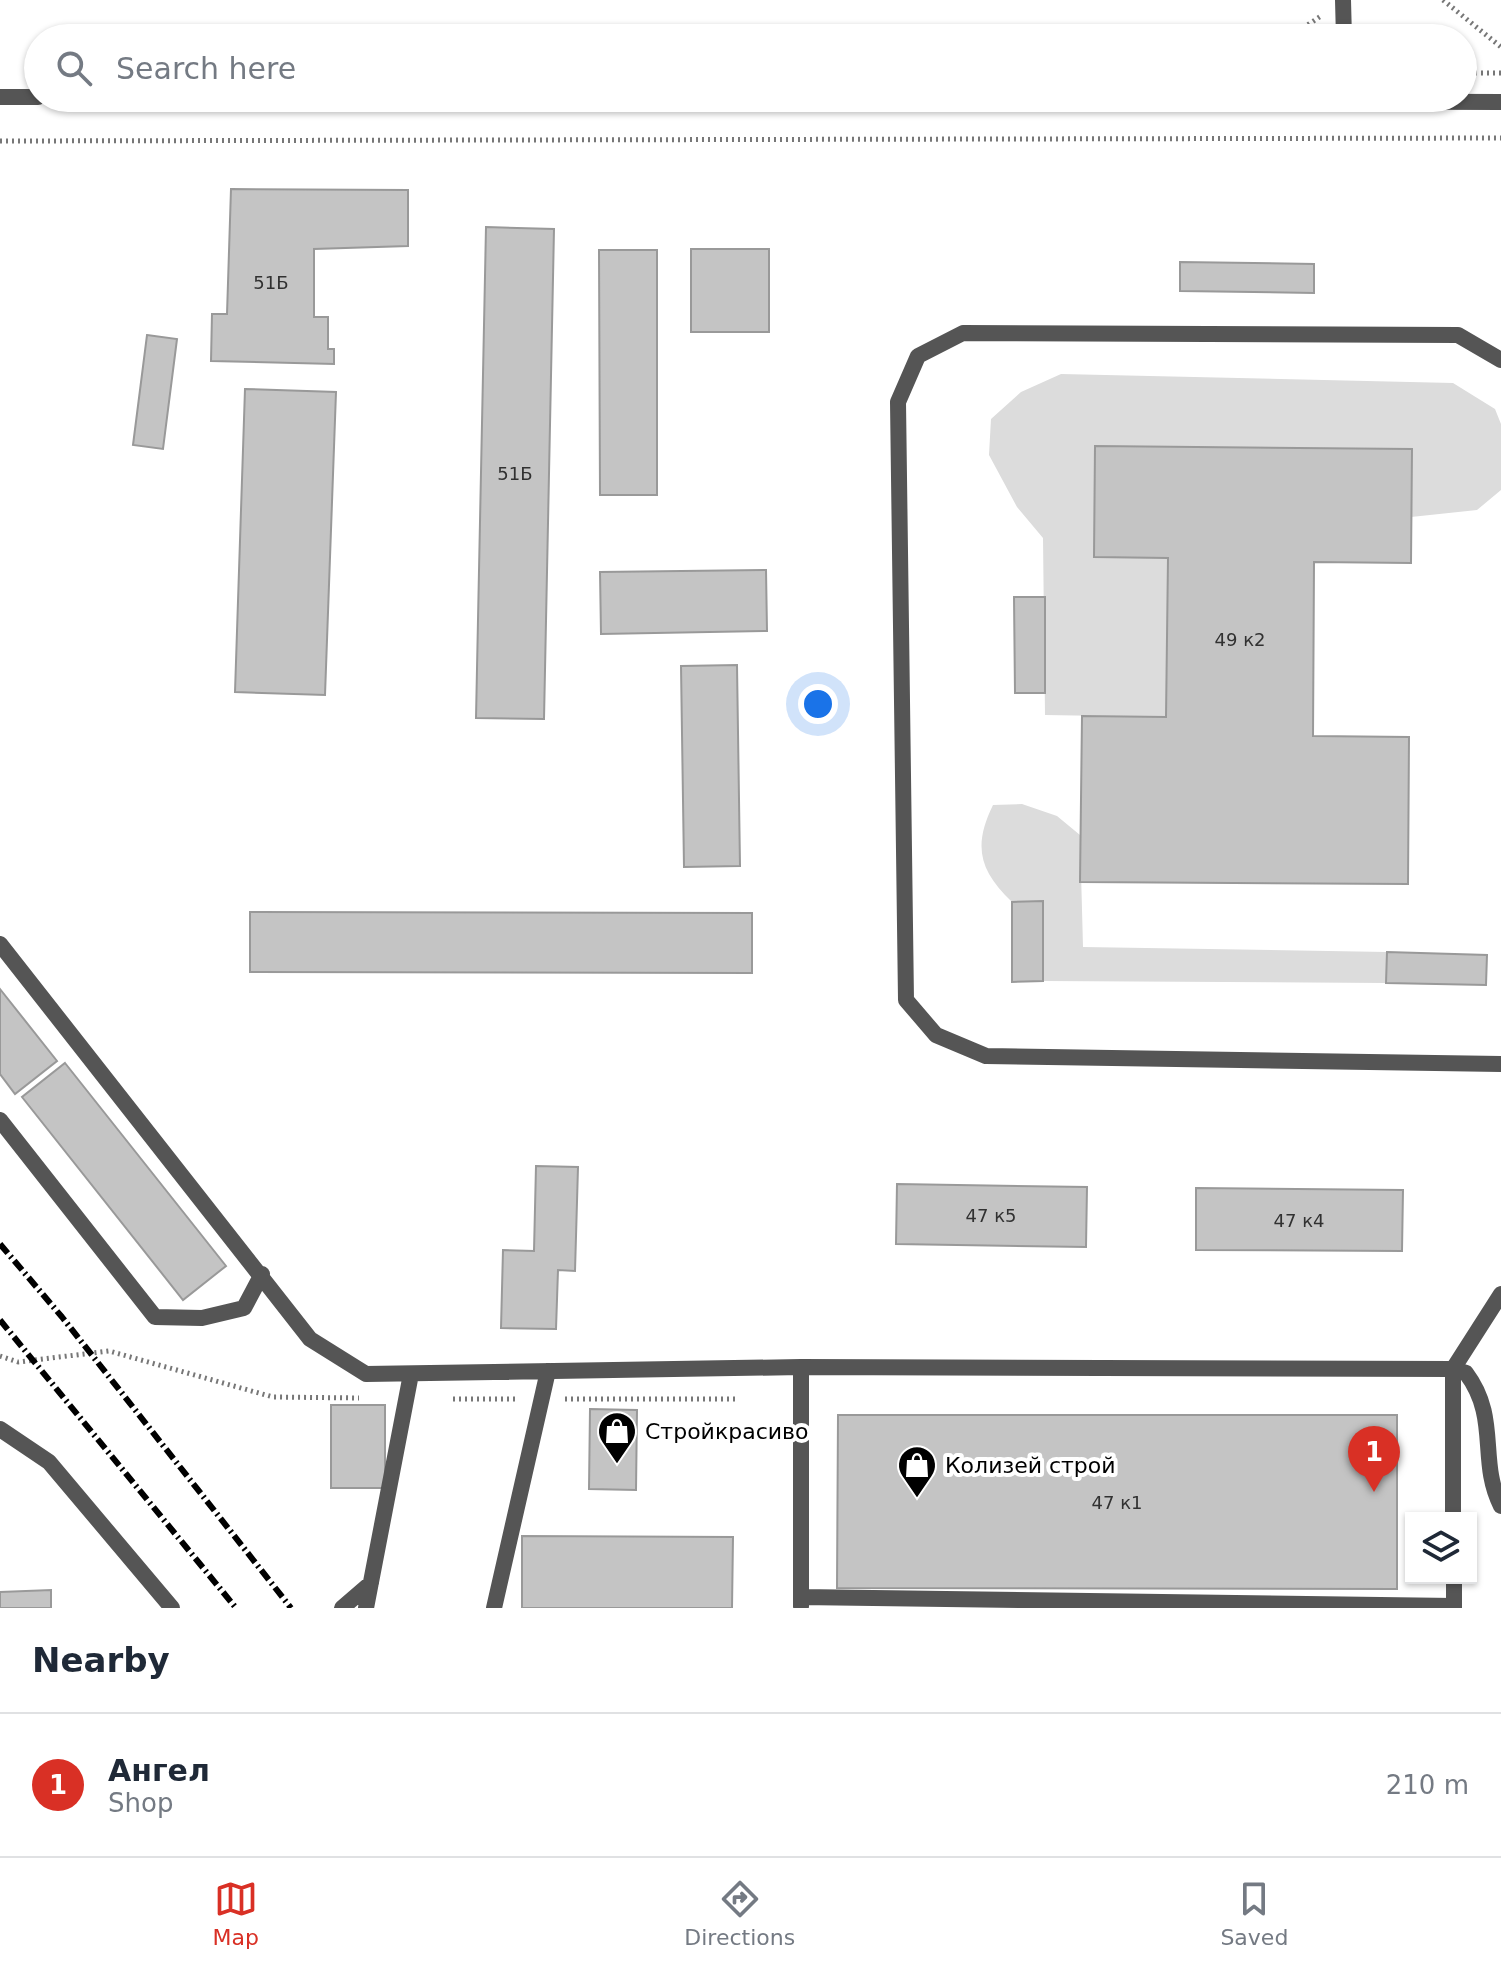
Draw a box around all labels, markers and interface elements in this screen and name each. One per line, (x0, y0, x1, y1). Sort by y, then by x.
search box (24, 24, 1477, 112)
icon: search (52, 46, 96, 90)
text: Search here (116, 51, 296, 86)
house number: 51Б (253, 272, 289, 293)
house number: 51Б (497, 463, 533, 484)
house number: 49 к2 (1215, 629, 1265, 650)
your location (798, 684, 838, 724)
house number: 47 к5 (966, 1205, 1016, 1226)
house number: 47 к4 (1274, 1210, 1324, 1231)
shop icon: Стройкрасиво (596, 1410, 638, 1465)
place label: Стройкрасиво (645, 1419, 808, 1444)
pin: 1 (1348, 1426, 1400, 1492)
shop icon: Колизей строй (896, 1444, 938, 1499)
place label: Колизей строй (945, 1453, 1116, 1478)
house number: 47 к1 (1092, 1492, 1142, 1513)
map controls (1405, 1512, 1477, 1584)
button: layers (1405, 1512, 1477, 1584)
text: Nearby (32, 1640, 170, 1680)
text: Ангел (108, 1753, 210, 1788)
text: 1 (49, 1770, 67, 1800)
text: 210 m (1386, 1770, 1469, 1800)
text: Shop (108, 1788, 173, 1818)
tab: Map (213, 1877, 259, 1950)
tab: Directions (684, 1877, 795, 1950)
tab: Saved (1220, 1877, 1288, 1950)

